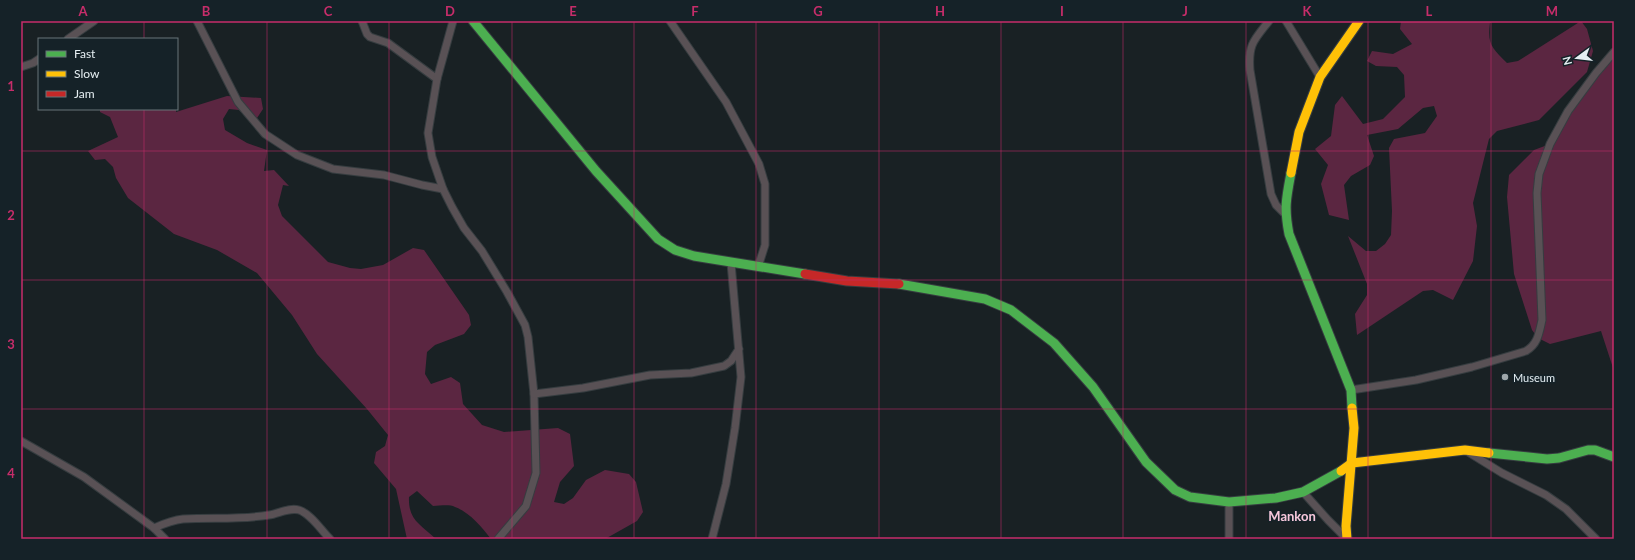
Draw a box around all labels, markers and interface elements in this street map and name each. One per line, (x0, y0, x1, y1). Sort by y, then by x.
text: A (77, 3, 88, 19)
text: B (202, 3, 211, 19)
text: C (324, 3, 333, 19)
text: D (445, 3, 455, 19)
text: E (569, 3, 577, 19)
text: F (691, 3, 699, 19)
text: G (813, 3, 823, 19)
text: H (935, 3, 945, 19)
text: I (1060, 3, 1064, 19)
text: J (1182, 3, 1188, 19)
text: K (1303, 3, 1313, 19)
text: L (1426, 3, 1433, 19)
text: M (1546, 3, 1558, 19)
legend (38, 38, 178, 110)
north arrow (1557, 38, 1597, 78)
text: Fast (74, 46, 96, 61)
text: N (1559, 55, 1574, 66)
text: Slow (74, 66, 100, 81)
text: 1 (7, 78, 15, 94)
text: Jam (74, 86, 95, 101)
text: 2 (7, 207, 15, 223)
text: 3 (7, 336, 15, 352)
place label: Museum (1513, 371, 1555, 384)
marker: Museum (1500, 372, 1510, 382)
text: 4 (7, 465, 15, 481)
district label: Mankon (1268, 508, 1316, 524)

